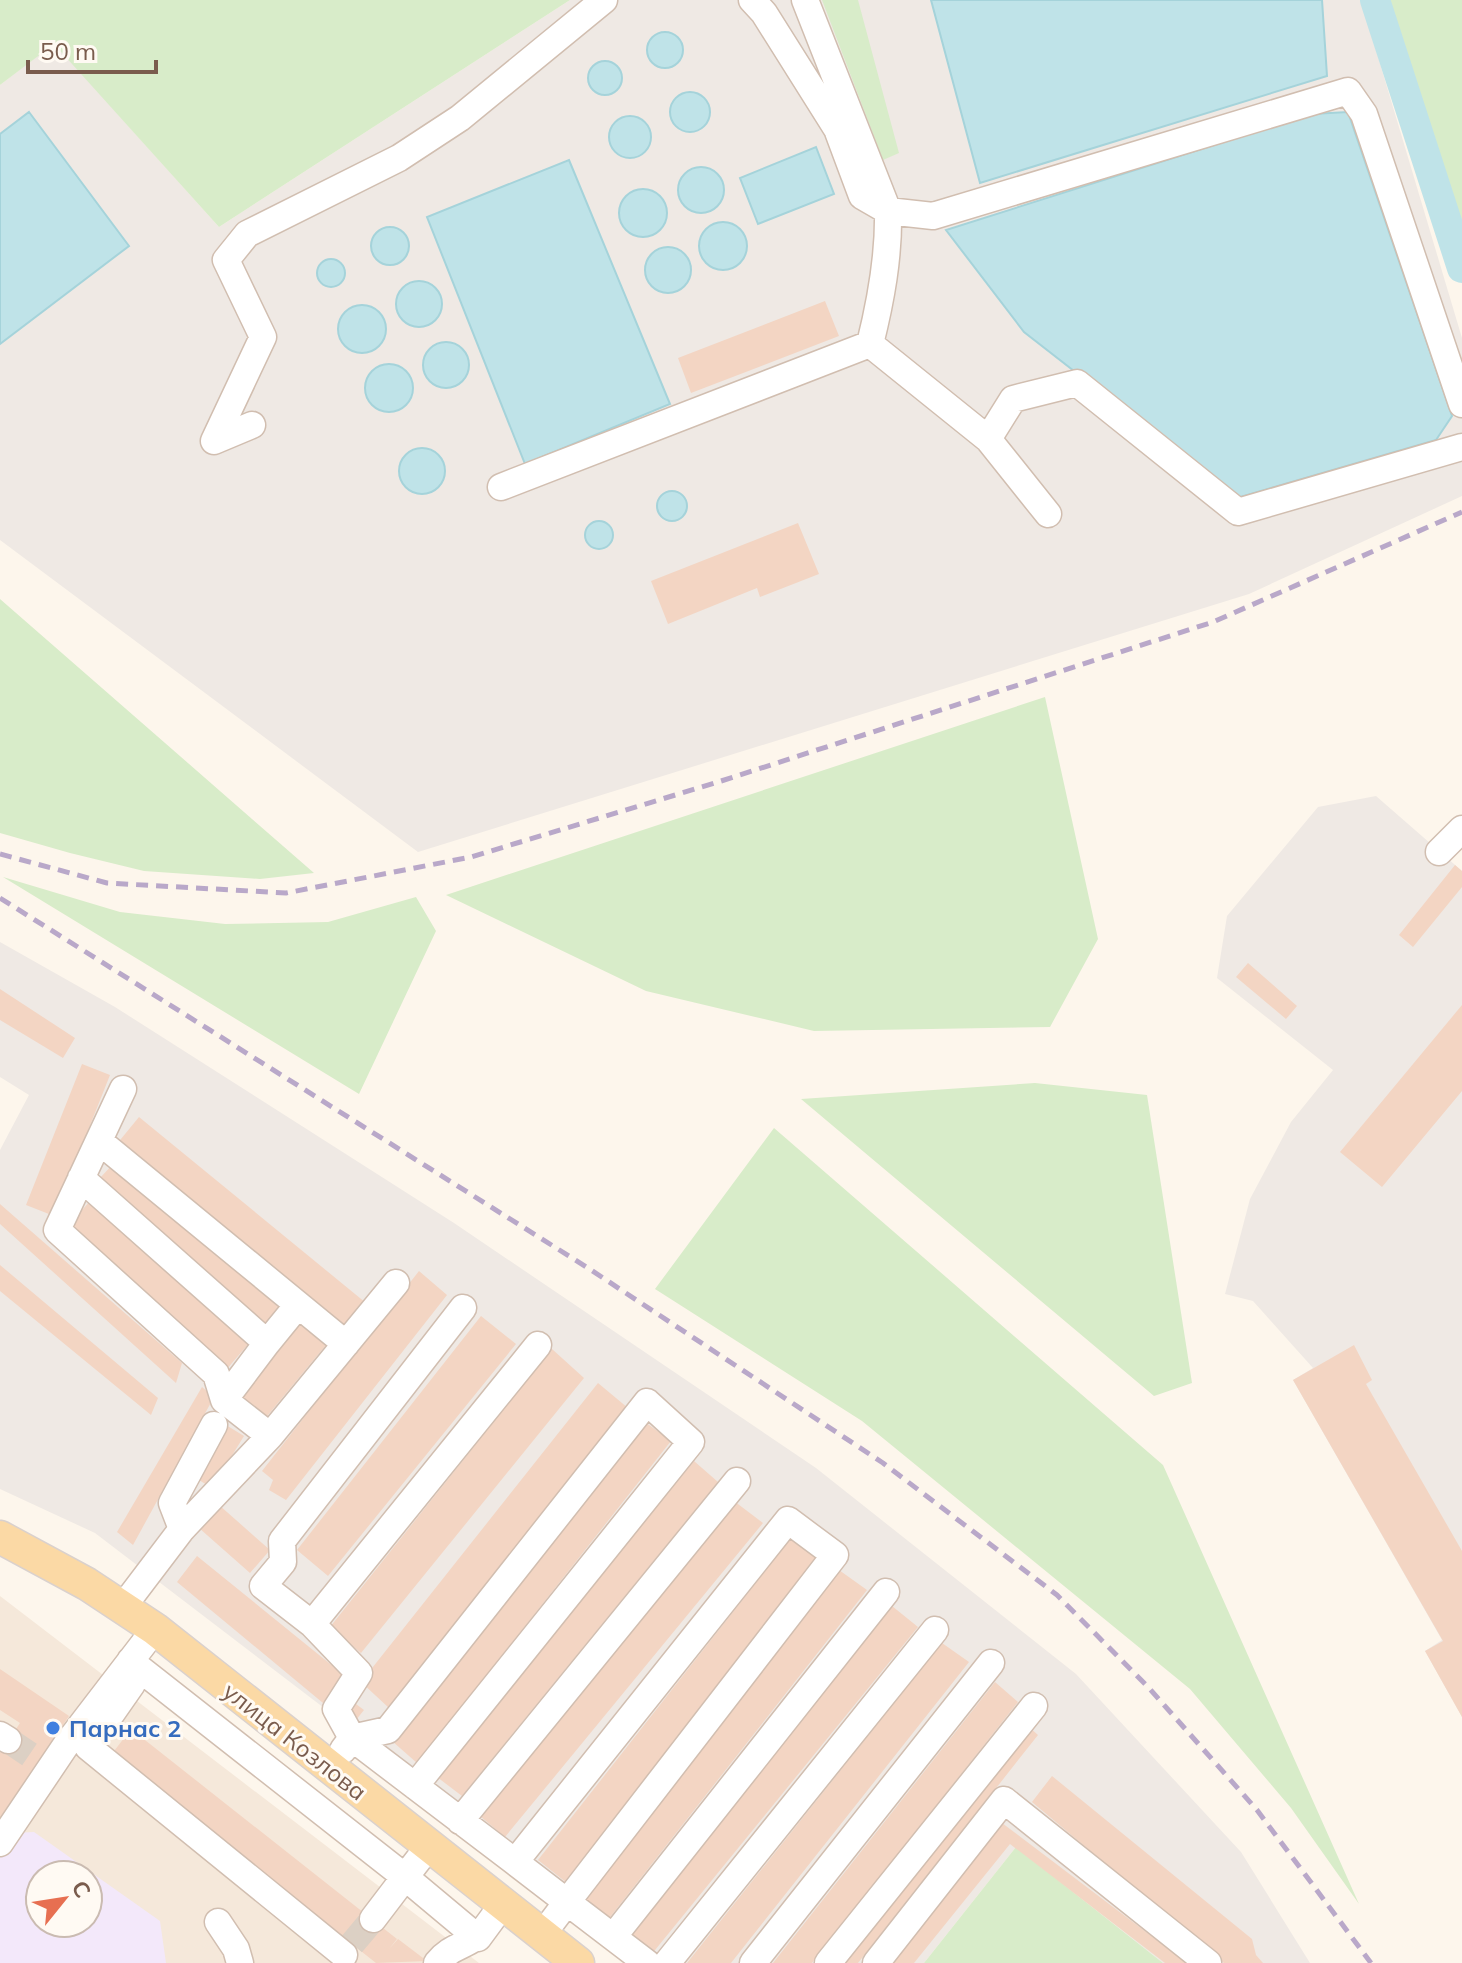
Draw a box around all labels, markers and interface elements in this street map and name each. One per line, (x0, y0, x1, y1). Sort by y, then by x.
scale bar (28, 24, 156, 74)
text: 50 m (40, 36, 96, 66)
street label: улица Козлова (217, 1676, 373, 1806)
place label: Парнас 2 (69, 1713, 181, 1743)
marker: Парнас 2 (44, 1719, 62, 1737)
north arrow (24, 1859, 104, 1939)
text: С (65, 1875, 97, 1903)

